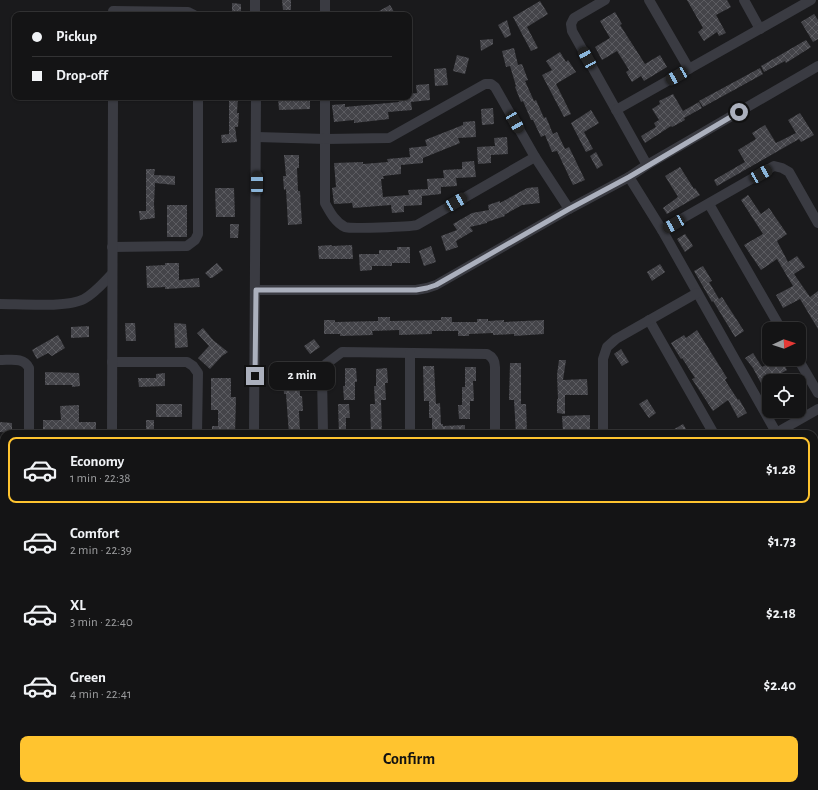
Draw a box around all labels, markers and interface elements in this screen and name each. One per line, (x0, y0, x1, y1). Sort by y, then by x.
text: Pickup (56, 29, 97, 44)
car (576, 45, 598, 71)
car (664, 65, 690, 87)
text: Drop-off (56, 68, 108, 83)
route start (730, 103, 748, 121)
car (504, 109, 526, 135)
car (748, 163, 774, 185)
car (251, 171, 263, 195)
car (443, 191, 469, 213)
car (661, 213, 687, 235)
north arrow (762, 322, 806, 366)
map controls (762, 322, 806, 418)
callout: 2 min (269, 362, 335, 390)
route end (246, 367, 264, 385)
text: 2 min (288, 369, 316, 382)
button: locate (762, 374, 806, 418)
icon: car (22, 452, 58, 488)
text: Economy (70, 454, 124, 469)
text: $1.28 (766, 462, 796, 477)
text: 1 min · 22:38 (70, 472, 130, 485)
icon: car (22, 524, 58, 560)
text: Comfort (70, 526, 119, 541)
text: $1.73 (767, 534, 796, 549)
text: 2 min · 22:39 (70, 544, 132, 557)
icon: car (22, 596, 58, 632)
text: XL (70, 598, 86, 613)
text: $2.18 (766, 606, 796, 621)
text: 3 min · 22:40 (70, 616, 133, 629)
icon: car (22, 668, 58, 704)
text: Green (70, 670, 106, 685)
text: $2.40 (763, 678, 796, 693)
text: 4 min · 22:41 (70, 688, 131, 701)
button: Confirm (20, 736, 798, 782)

